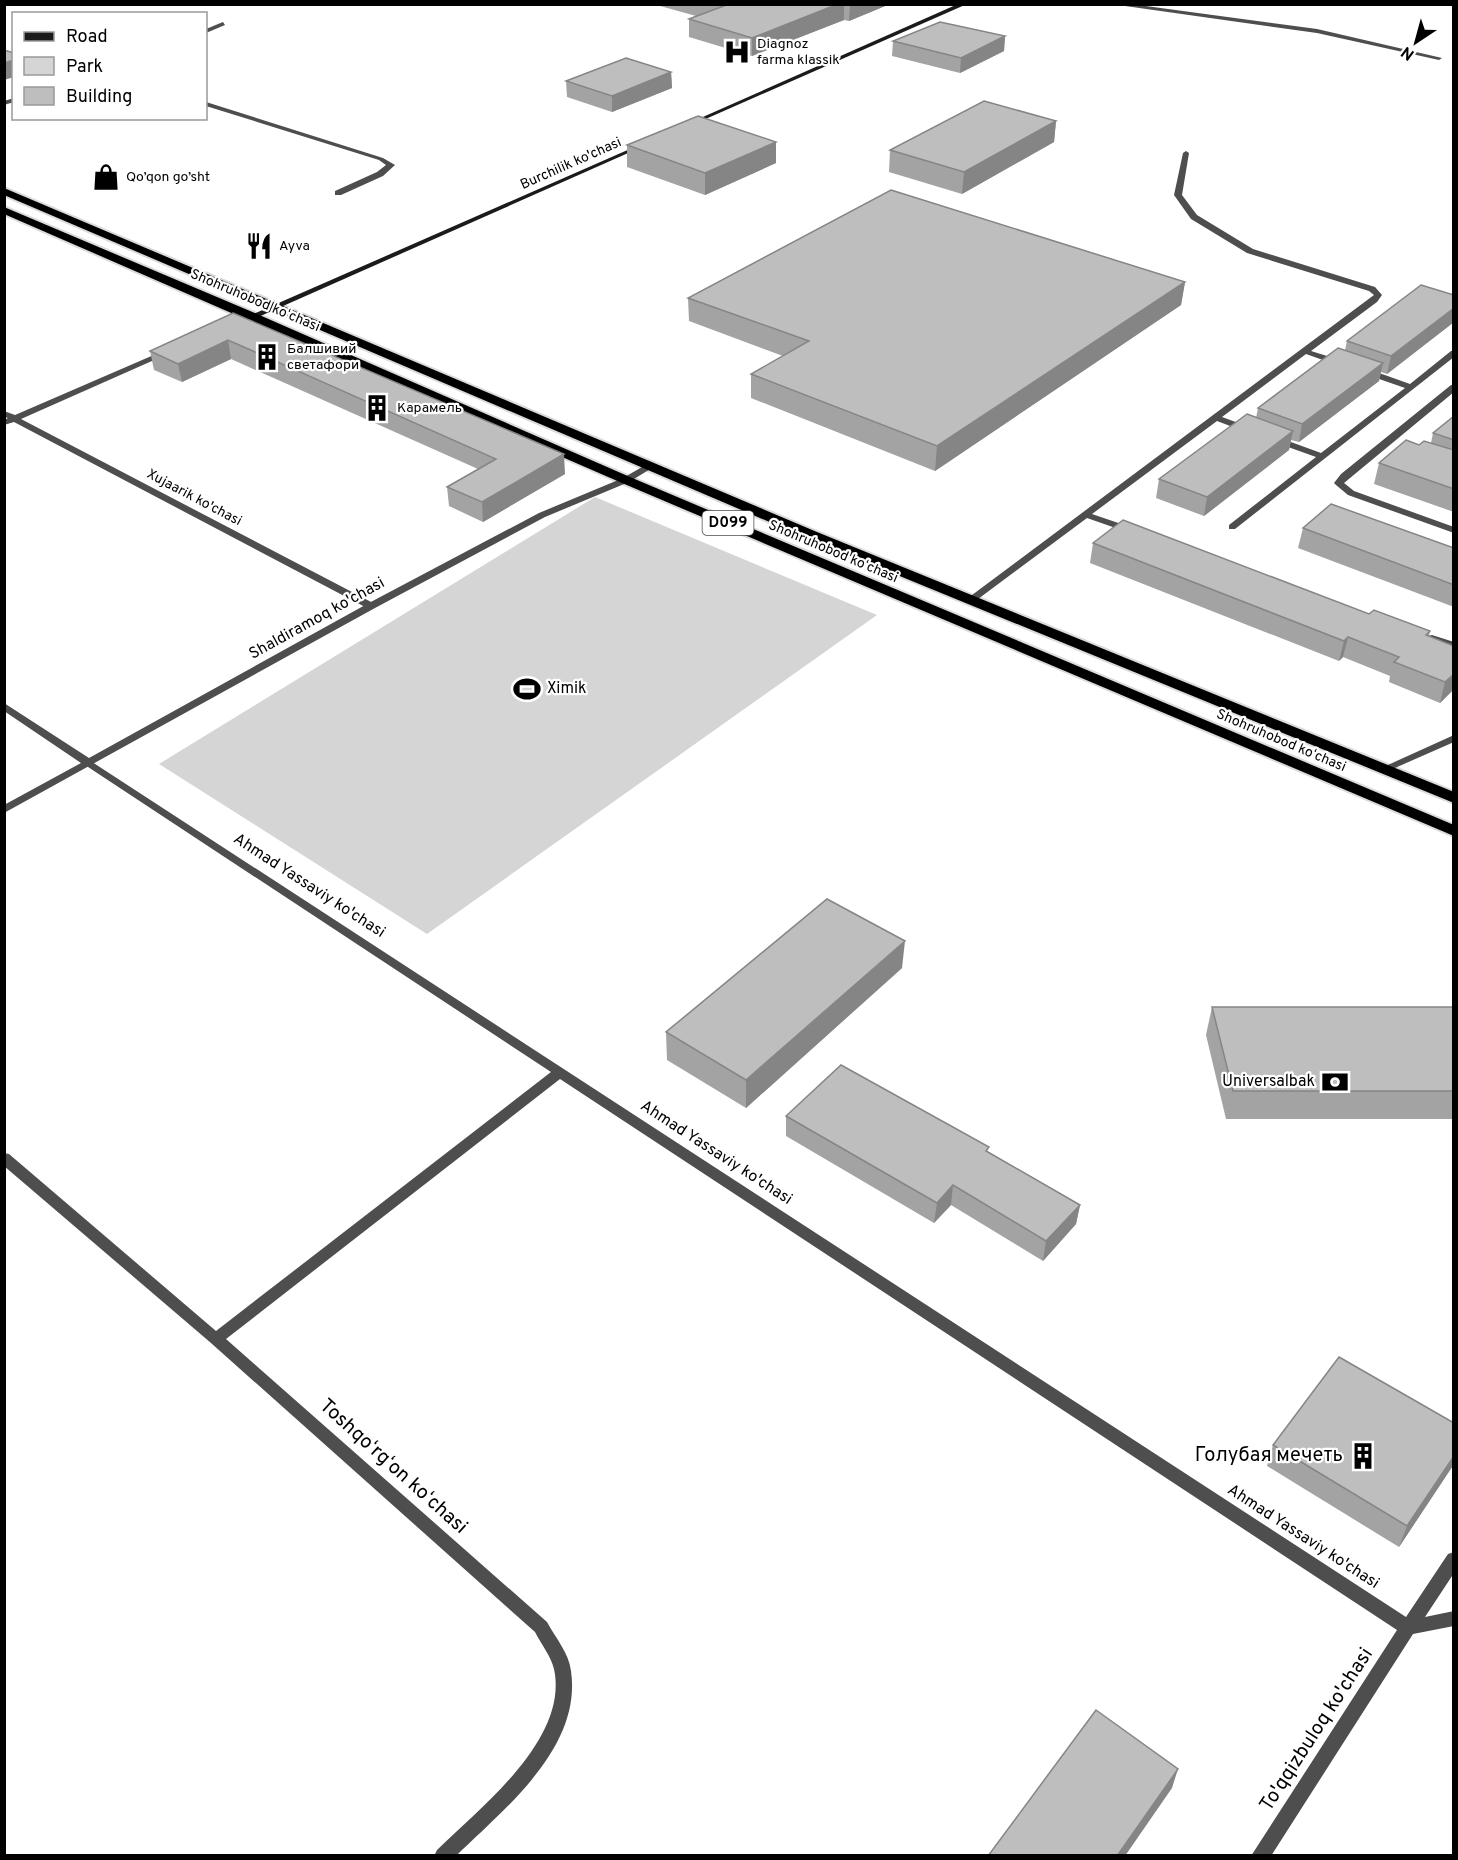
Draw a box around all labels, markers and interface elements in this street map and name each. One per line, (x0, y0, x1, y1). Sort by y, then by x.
legend (12, 12, 207, 120)
north arrow (1386, 12, 1446, 72)
text: Road (66, 26, 108, 49)
place label: Diagnoz farma klassik (757, 36, 840, 69)
hospital icon: Diagnoz farma klassik (722, 37, 752, 67)
text: N (1398, 41, 1419, 64)
text: Park (66, 56, 103, 79)
text: Building (66, 86, 132, 109)
street label: Burchilik ko'chasi (518, 134, 624, 194)
shop icon: Qo’qon go’sht (91, 162, 121, 192)
place label: Qo’qon go’sht (126, 169, 210, 186)
restaurant icon: Ayva (244, 231, 274, 261)
place label: Ayva (279, 238, 310, 255)
street label: Shohruhobod koʻchasi (188, 266, 322, 336)
place label: Балшивий светафори (287, 341, 359, 374)
building icon: Балшивий светафори (252, 342, 282, 372)
building icon: Карамель (362, 393, 392, 423)
place label: Карамель (397, 400, 462, 417)
street label: Xujaarik ko'chasi (144, 466, 244, 530)
road number: D099 (702, 511, 754, 535)
street label: Shohruhobod koʻchasi (766, 517, 900, 587)
street label: Shaldiramoq ko'chasi (246, 573, 388, 665)
sports icon: Ximik (512, 674, 542, 704)
place label: Ximik (547, 679, 587, 699)
street label: Shohruhobod koʻchasi (1214, 706, 1348, 776)
street label: Ahmad Yassaviy ko'chasi (229, 829, 389, 943)
bank icon: Universalbak (1320, 1067, 1350, 1097)
place label: Universalbak (1222, 1072, 1315, 1092)
street label: Ahmad Yassaviy ko'chasi (636, 1096, 796, 1210)
street label: Toshqoʻrgʻon koʻchasi (314, 1394, 472, 1540)
building icon: Голубая мечеть (1348, 1441, 1378, 1471)
place label: Голубая мечеть (1195, 1443, 1343, 1469)
street label: Ahmad Yassaviy ko'chasi (1223, 1480, 1383, 1594)
street label: To'qqizbuloq ko'chasi (1254, 1643, 1380, 1817)

